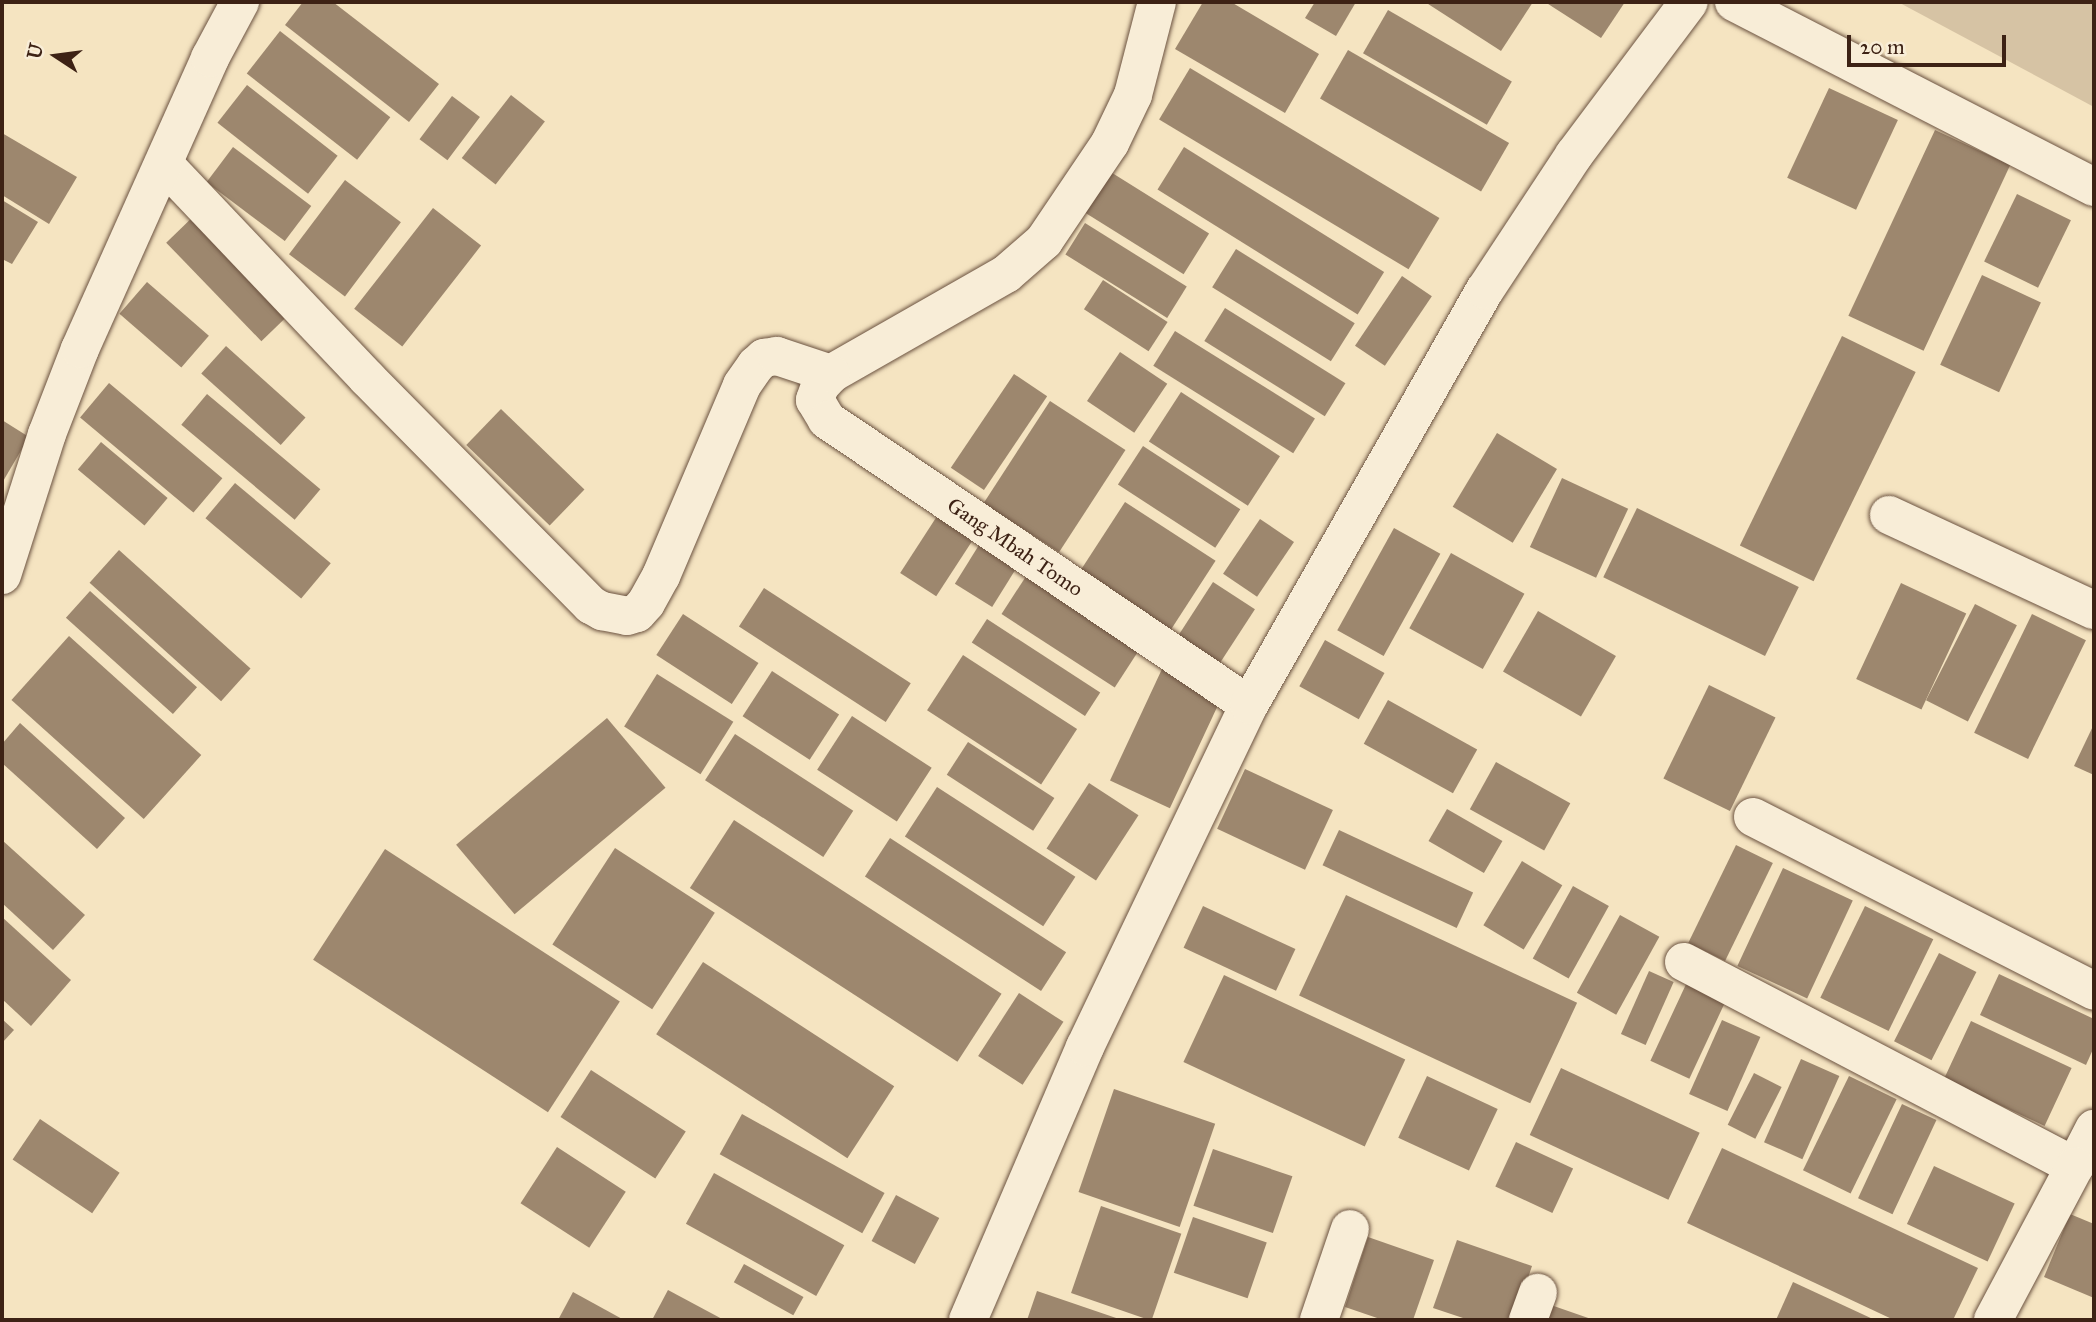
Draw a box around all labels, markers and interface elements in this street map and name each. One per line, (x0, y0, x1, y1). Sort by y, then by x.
north arrow (21, 21, 91, 91)
scale bar (1851, 21, 2010, 65)
text: 20 m (1860, 34, 1905, 60)
text: U (22, 41, 48, 61)
street label: Gang Mbah Tomo (942, 492, 1088, 602)

